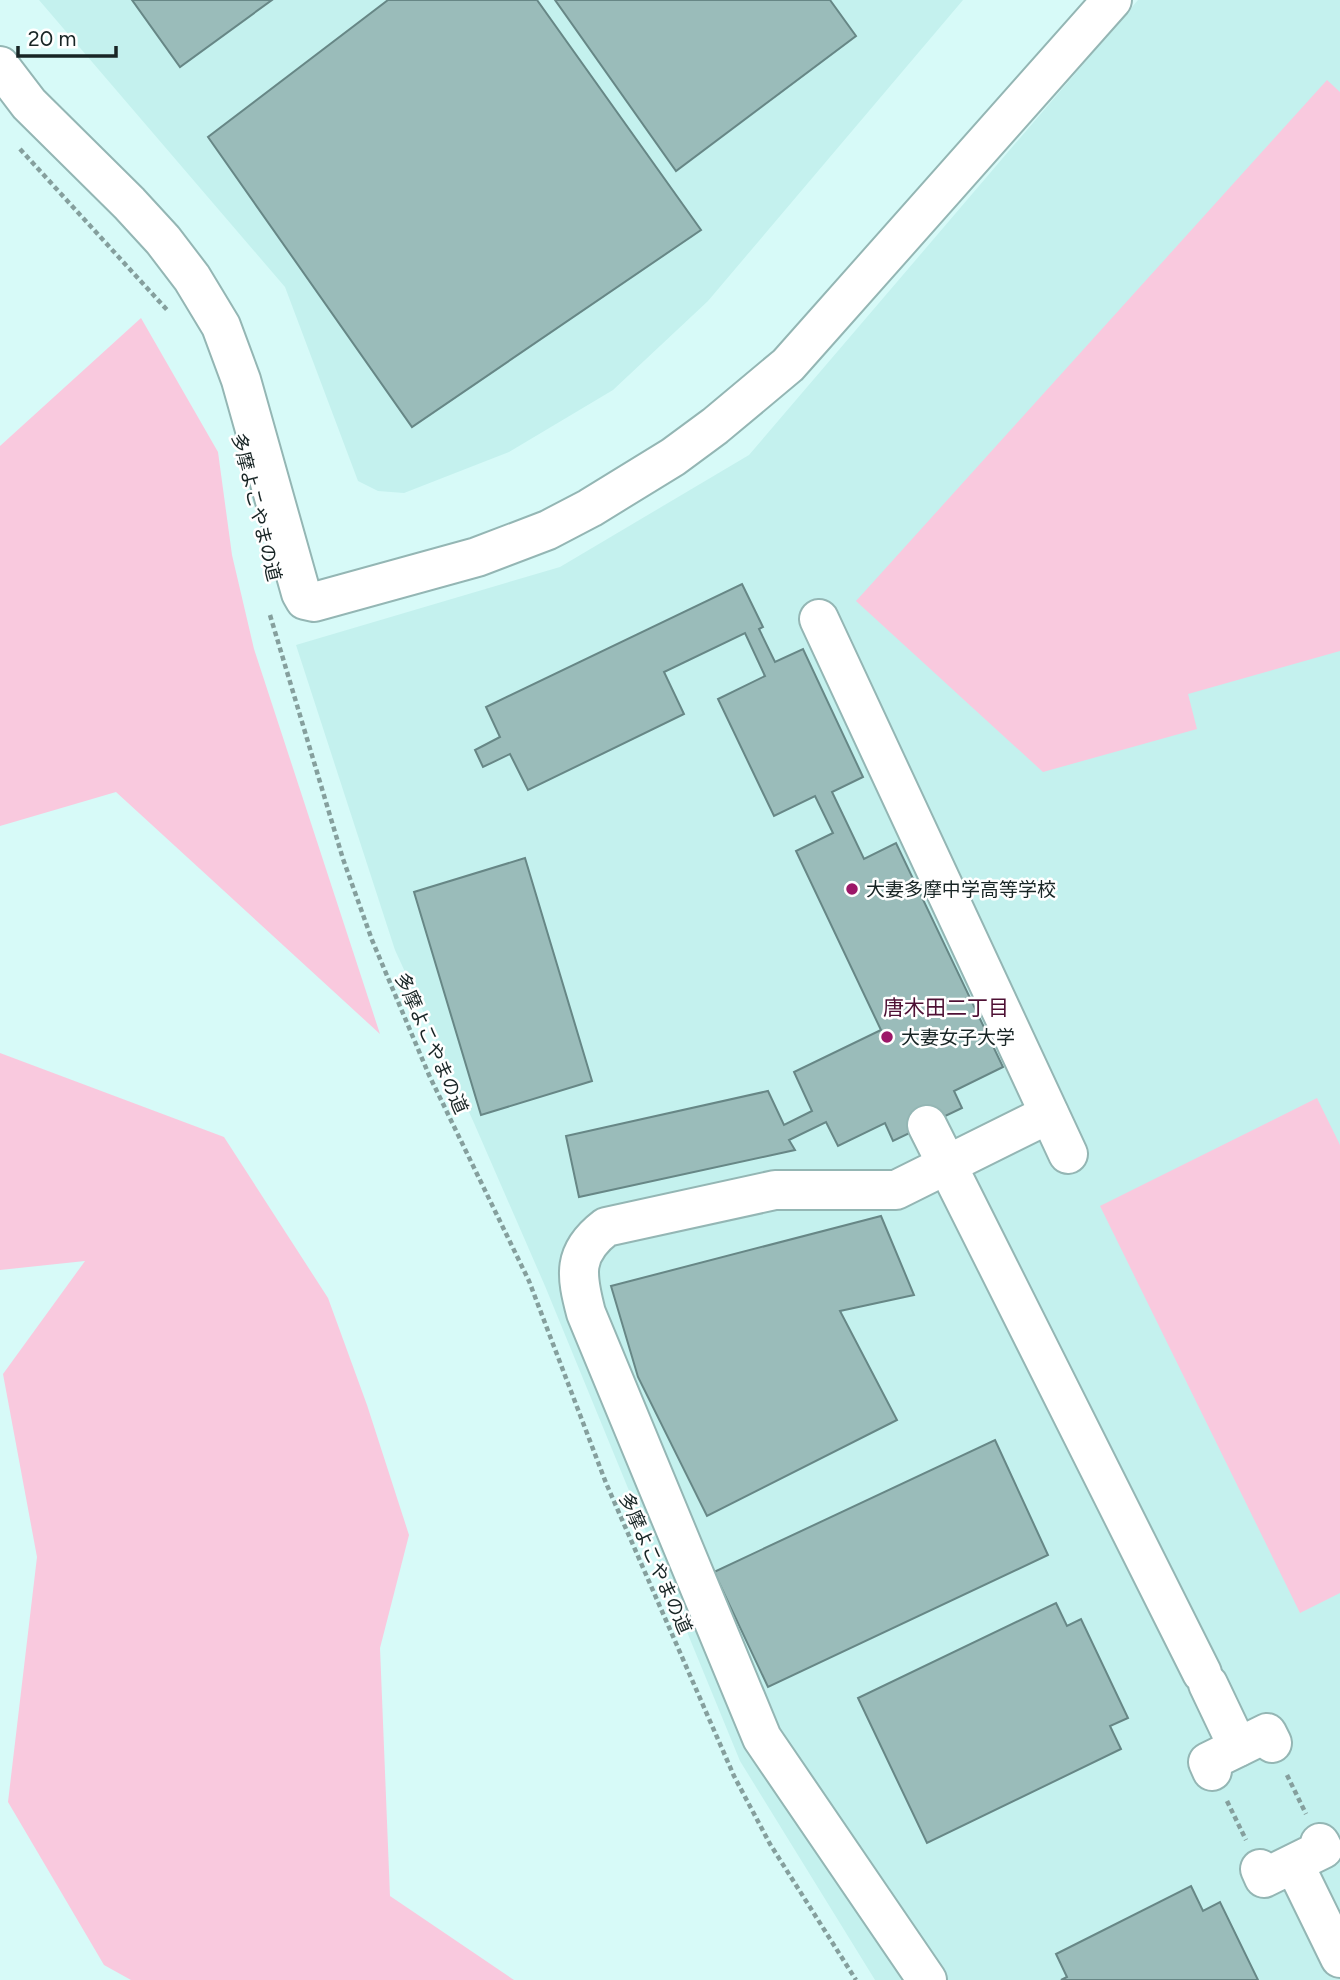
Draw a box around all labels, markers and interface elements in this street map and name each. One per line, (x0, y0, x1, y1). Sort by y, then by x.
scale bar (18, 14, 116, 58)
text: 20 m (28, 26, 76, 51)
street label: 多摩よこやまの道 (227, 431, 286, 584)
place label: 大妻多摩中学高等学校 (866, 878, 1056, 901)
marker: 大妻多摩中学高等学校 (844, 881, 860, 897)
street label: 多摩よこやまの道 (390, 969, 473, 1117)
district label: 唐木田二丁目 (883, 995, 1009, 1020)
place label: 大妻女子大学 (901, 1026, 1015, 1049)
marker: 大妻女子大学 (879, 1029, 895, 1045)
street label: 多摩よこやまの道 (614, 1489, 697, 1637)

